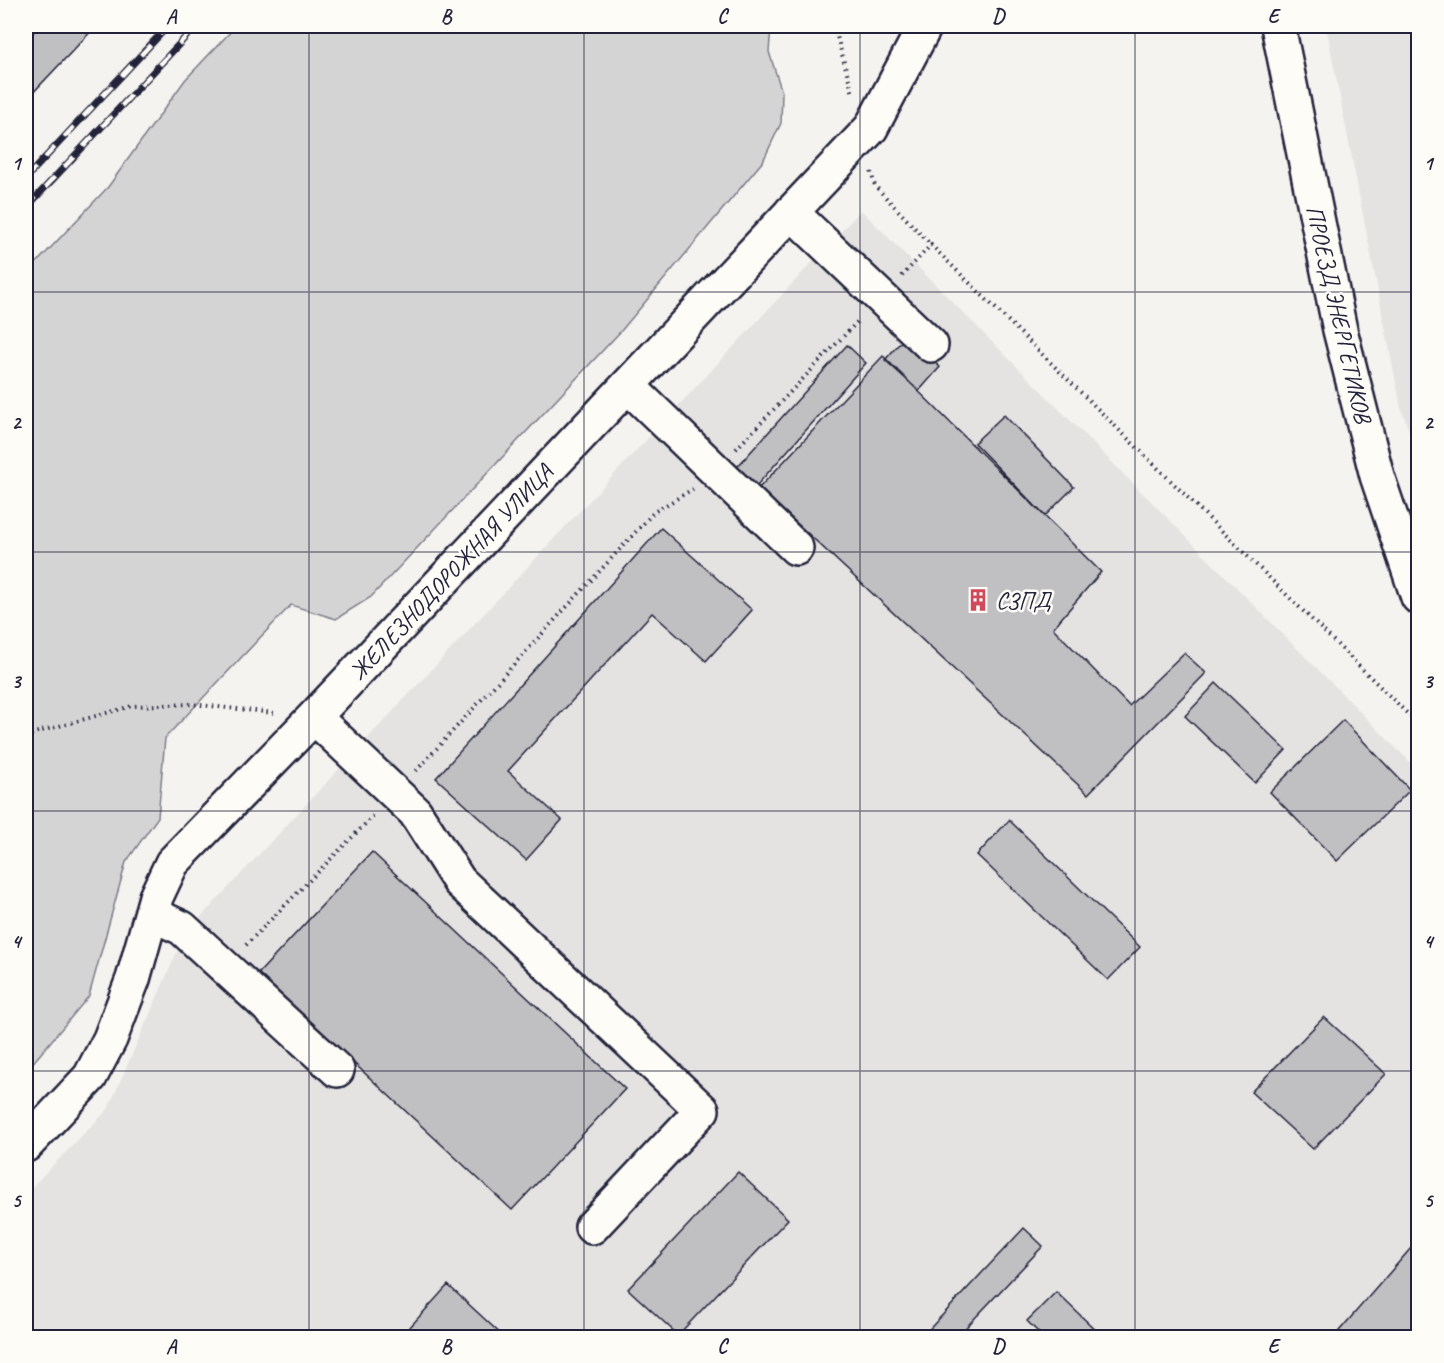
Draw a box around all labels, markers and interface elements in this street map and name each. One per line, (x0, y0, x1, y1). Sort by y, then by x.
text: A (166, 4, 178, 29)
text: B (441, 4, 453, 29)
text: C (717, 4, 729, 29)
text: D (992, 4, 1006, 29)
text: E (1268, 4, 1282, 29)
text: 1 (12, 151, 23, 176)
text: 1 (1424, 151, 1435, 176)
street label: ПРОЕЗД ЭНЕРГЕТИКОВ (1299, 203, 1379, 427)
text: 2 (12, 410, 23, 435)
text: 2 (1424, 410, 1435, 435)
street label: ЖЕЛЕЗНОДОРОЖНАЯ УЛИЦА (343, 457, 560, 686)
place label: СЗПД (996, 585, 1053, 615)
building icon: СЗПД (965, 587, 991, 613)
text: 3 (12, 669, 23, 694)
text: 3 (1424, 669, 1435, 694)
text: 4 (12, 929, 24, 954)
text: 4 (1424, 929, 1436, 954)
text: 5 (12, 1188, 23, 1213)
text: 5 (1424, 1188, 1435, 1213)
text: A (166, 1334, 178, 1359)
text: B (441, 1334, 453, 1359)
text: C (717, 1334, 729, 1359)
text: D (992, 1334, 1006, 1359)
text: E (1268, 1334, 1282, 1359)

